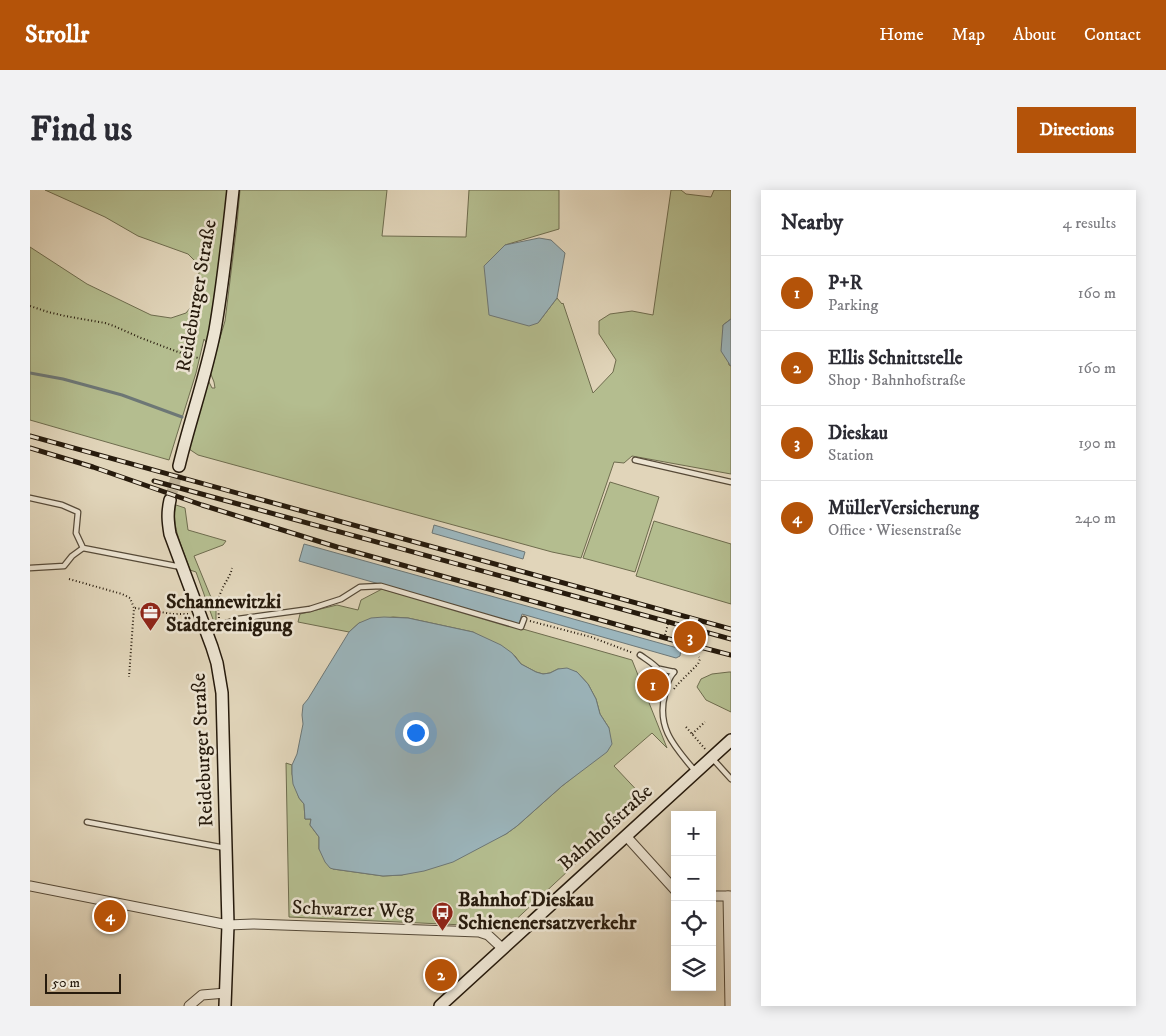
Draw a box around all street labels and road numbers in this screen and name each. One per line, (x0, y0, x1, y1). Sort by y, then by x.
street label: Reideburger Straße (171, 218, 223, 374)
street label: Reideburger Straße (186, 672, 220, 828)
street label: Bahnhofstraße (554, 779, 658, 877)
street label: Schwarzer Weg (291, 895, 415, 925)

